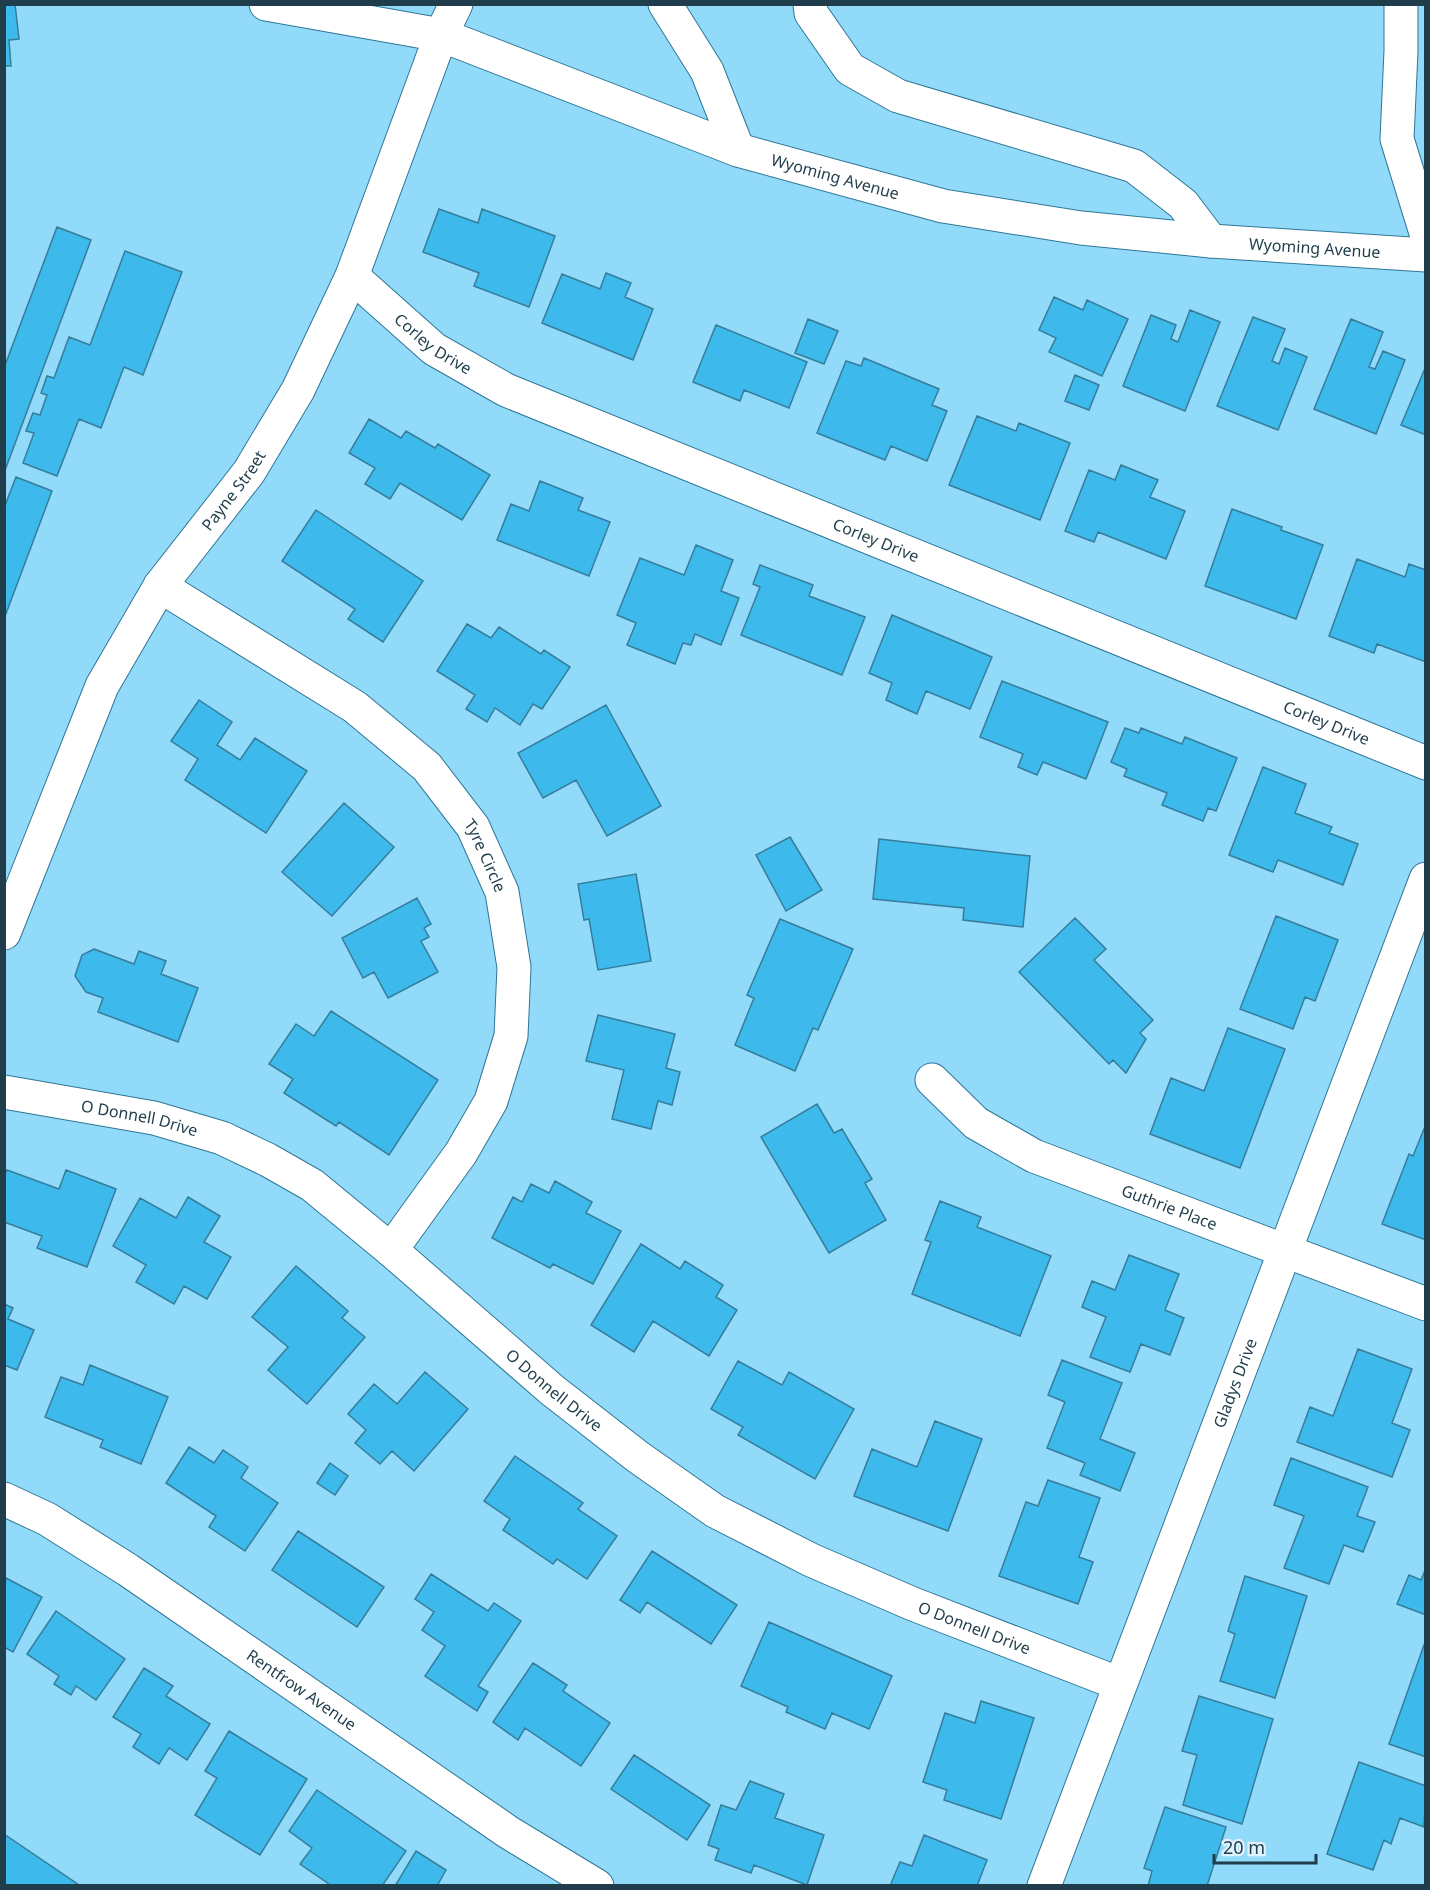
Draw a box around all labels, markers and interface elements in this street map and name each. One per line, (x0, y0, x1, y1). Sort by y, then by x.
street label: Wyoming Avenue (769, 149, 902, 205)
street label: Wyoming Avenue (1248, 232, 1381, 263)
street label: Corley Drive (390, 308, 476, 379)
street label: Payne Street (196, 446, 271, 535)
street label: Corley Drive (830, 513, 923, 567)
street label: Corley Drive (1280, 695, 1373, 750)
street label: Tyre Circle (460, 814, 512, 895)
street label: O Donnell Drive (80, 1095, 200, 1141)
street label: Guthrie Place (1118, 1179, 1220, 1235)
street label: Gladys Drive (1208, 1335, 1262, 1431)
street label: O Donnell Drive (501, 1344, 607, 1436)
street label: O Donnell Drive (915, 1596, 1034, 1659)
street label: Rentfrow Avenue (242, 1644, 361, 1735)
scale bar (1214, 1827, 1316, 1865)
text: 20 m (1223, 1835, 1265, 1859)

